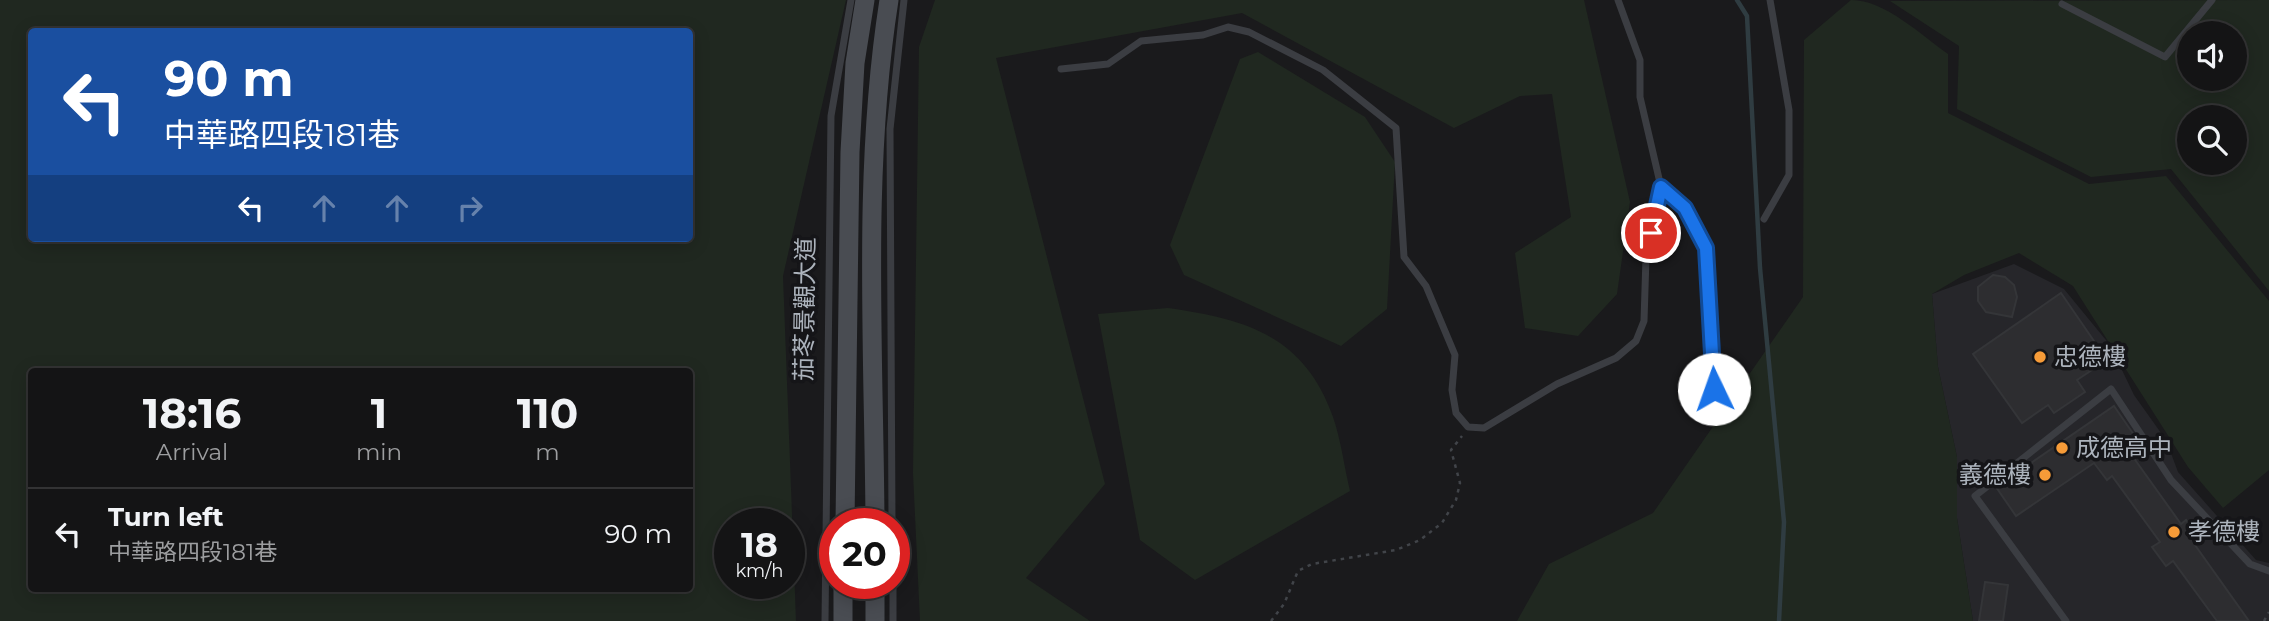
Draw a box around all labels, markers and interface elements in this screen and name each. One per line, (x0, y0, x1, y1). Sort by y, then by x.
map controls (2177, 21, 2247, 175)
button: sound (2177, 21, 2247, 91)
text: 90 m (164, 49, 294, 108)
icon: left (49, 56, 140, 147)
button: search (2177, 105, 2247, 175)
text: 中華路四段181巷 (164, 115, 400, 154)
icon: left (232, 189, 270, 227)
icon: ahead (305, 189, 343, 227)
icon: ahead (378, 189, 416, 227)
icon: right (451, 189, 489, 227)
pin (1621, 203, 1681, 263)
icon: arrive (1632, 214, 1670, 252)
street label: 茄苳景觀大道 (789, 237, 820, 381)
place label: 忠德樓 (2054, 342, 2126, 371)
marker: 忠德樓 (2032, 349, 2048, 365)
position arrow (1677, 352, 1751, 426)
text: 18:16 (143, 387, 241, 439)
text: 1 (371, 387, 387, 439)
text: 110 (517, 387, 578, 439)
place label: 成德高中 (2076, 433, 2172, 462)
text: Arrival (156, 438, 228, 466)
text: min (356, 438, 402, 466)
text: m (535, 438, 560, 466)
marker: 成德高中 (2054, 440, 2070, 456)
place label: 義德樓 (1959, 460, 2031, 489)
marker: 義德樓 (2037, 467, 2053, 483)
text: Turn left (108, 501, 224, 533)
speed limit sign: 20 (819, 508, 910, 599)
icon: left (49, 515, 87, 553)
place label: 孝德樓 (2188, 517, 2260, 546)
text: 90 m (605, 518, 672, 550)
text: 18 (741, 523, 778, 566)
marker: 孝德樓 (2166, 524, 2182, 540)
text: 中華路四段181巷 (108, 538, 277, 566)
text: km/h (735, 560, 784, 582)

